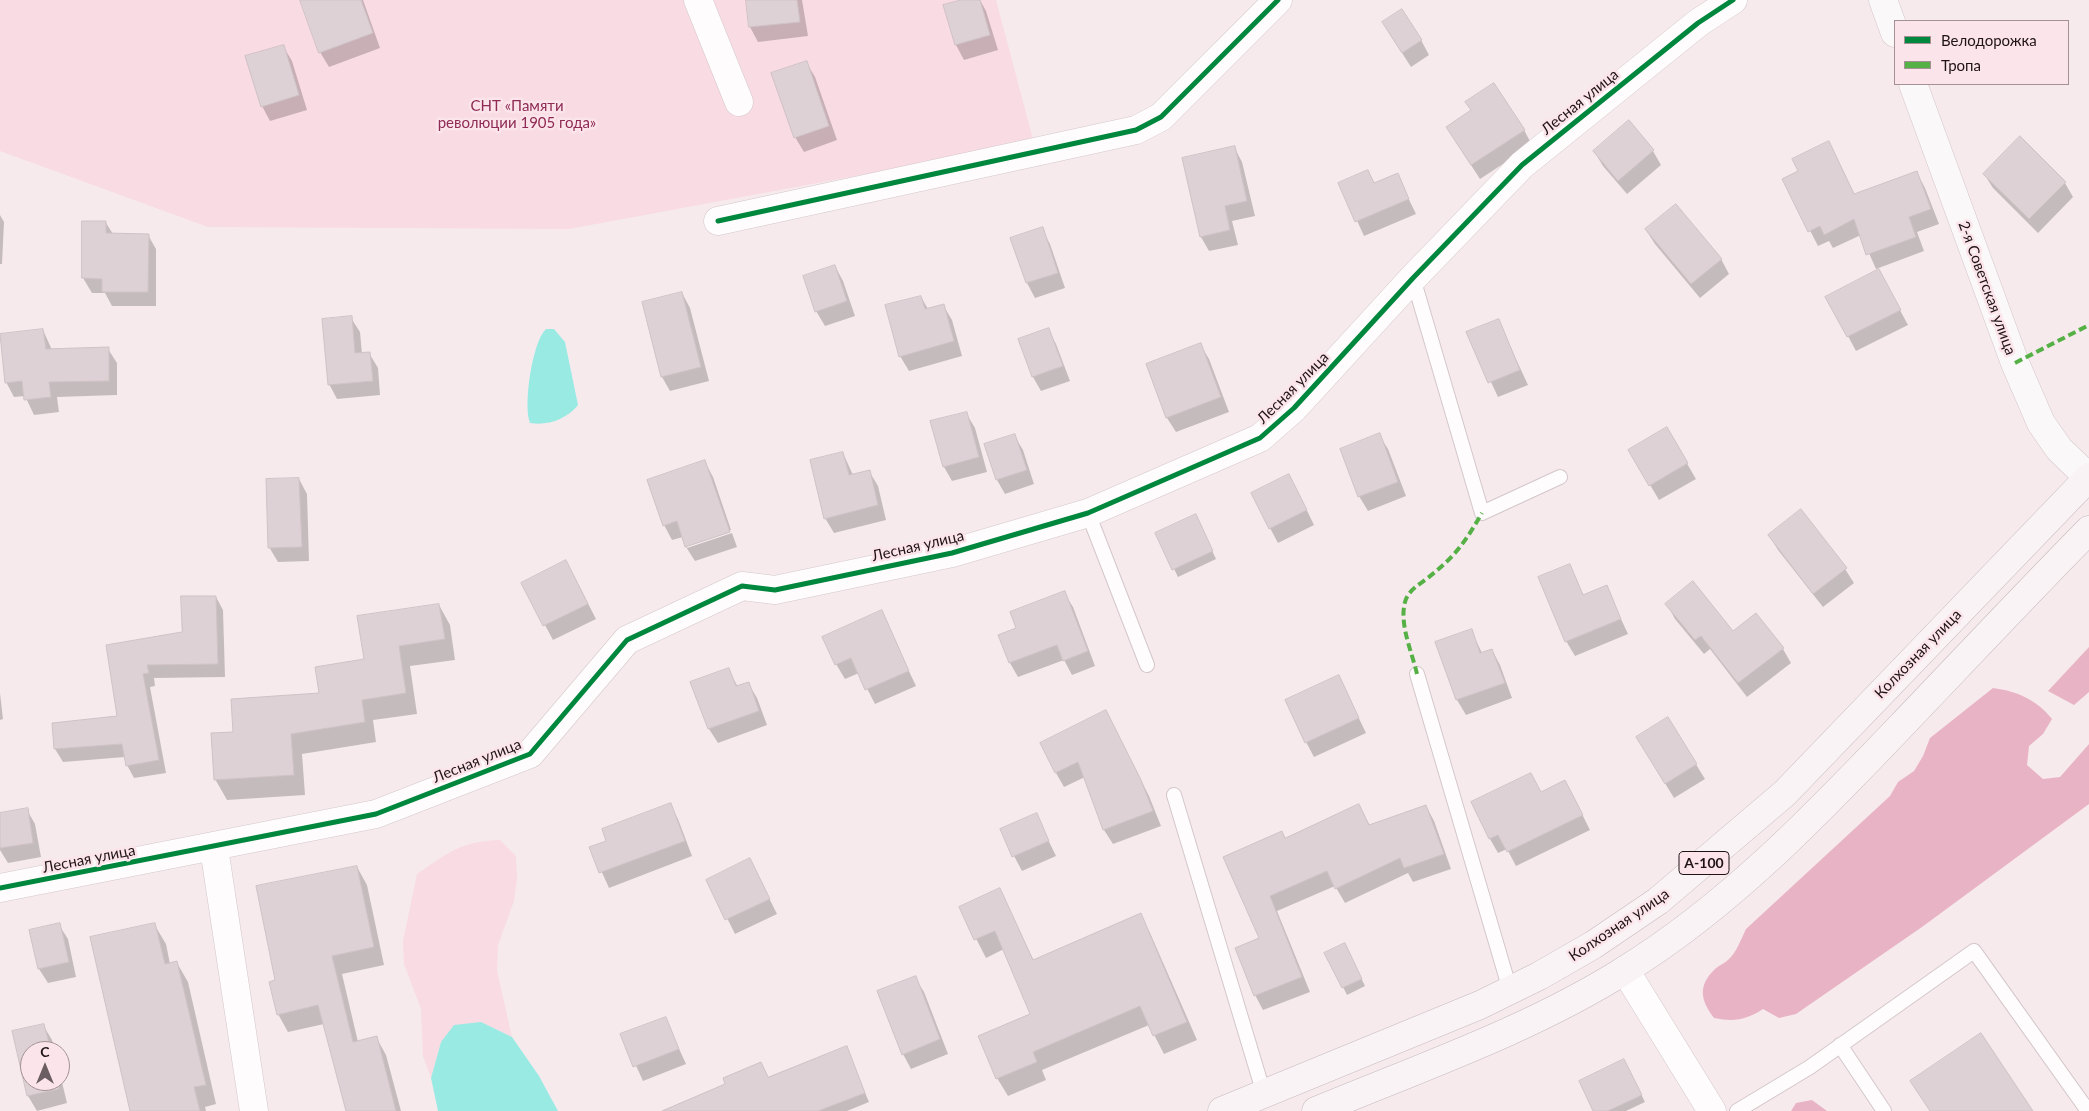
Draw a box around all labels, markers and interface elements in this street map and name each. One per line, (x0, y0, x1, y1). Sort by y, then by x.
legend (1894, 20, 2069, 85)
text: Велодорожка (1941, 31, 2037, 49)
text: Тропа (1941, 56, 1981, 74)
street label: Лесная улица (1538, 65, 1622, 139)
park label: СНТ «Памяти революции 1905 года» (438, 97, 596, 132)
street label: 2-я Советская улица (1954, 219, 2020, 357)
street label: Лесная улица (1253, 348, 1333, 428)
street label: Лесная улица (870, 527, 966, 565)
street label: Колхозная улица (1871, 606, 1965, 702)
street label: Лесная улица (430, 735, 524, 787)
street label: Лесная улица (41, 841, 137, 877)
road number: А-100 (1679, 851, 1729, 874)
street label: Колхозная улица (1566, 885, 1672, 965)
north arrow (20, 1041, 70, 1091)
text: С (40, 1043, 50, 1060)

